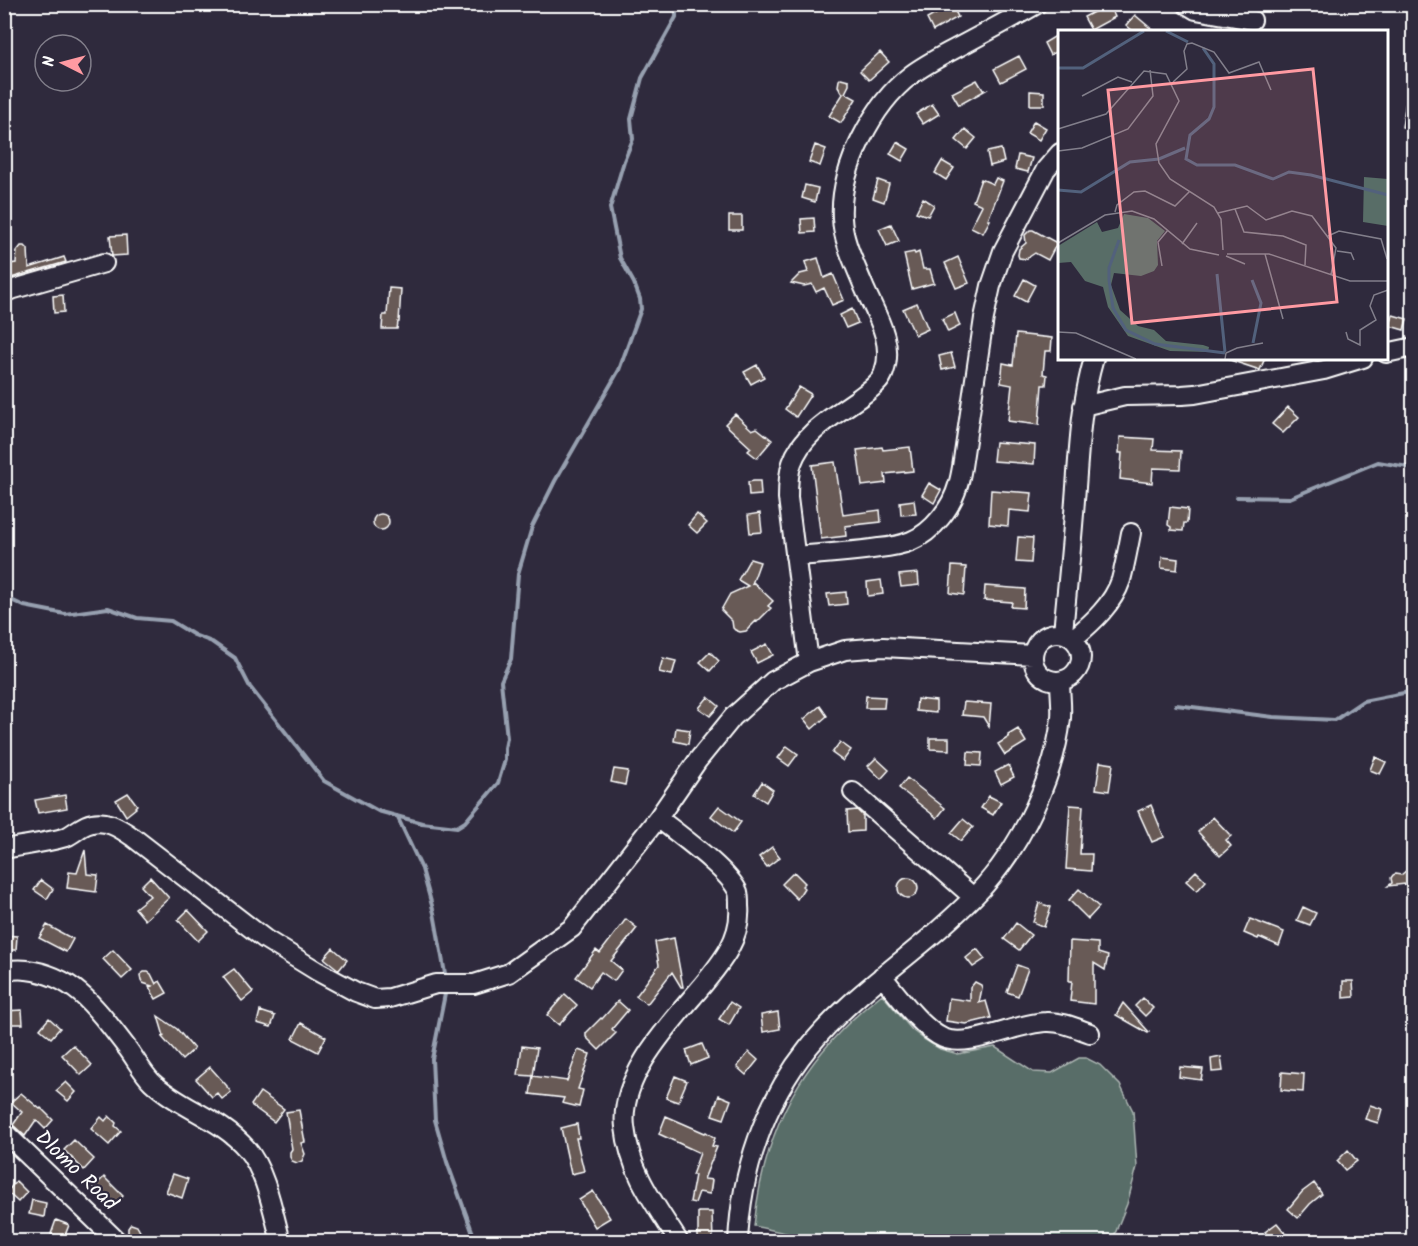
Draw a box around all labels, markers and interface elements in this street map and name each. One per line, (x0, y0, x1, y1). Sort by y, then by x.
inset map (1058, 30, 1388, 360)
north arrow (33, 33, 93, 93)
text: N (37, 55, 63, 68)
street label: Dlomo Road (27, 1123, 126, 1220)

